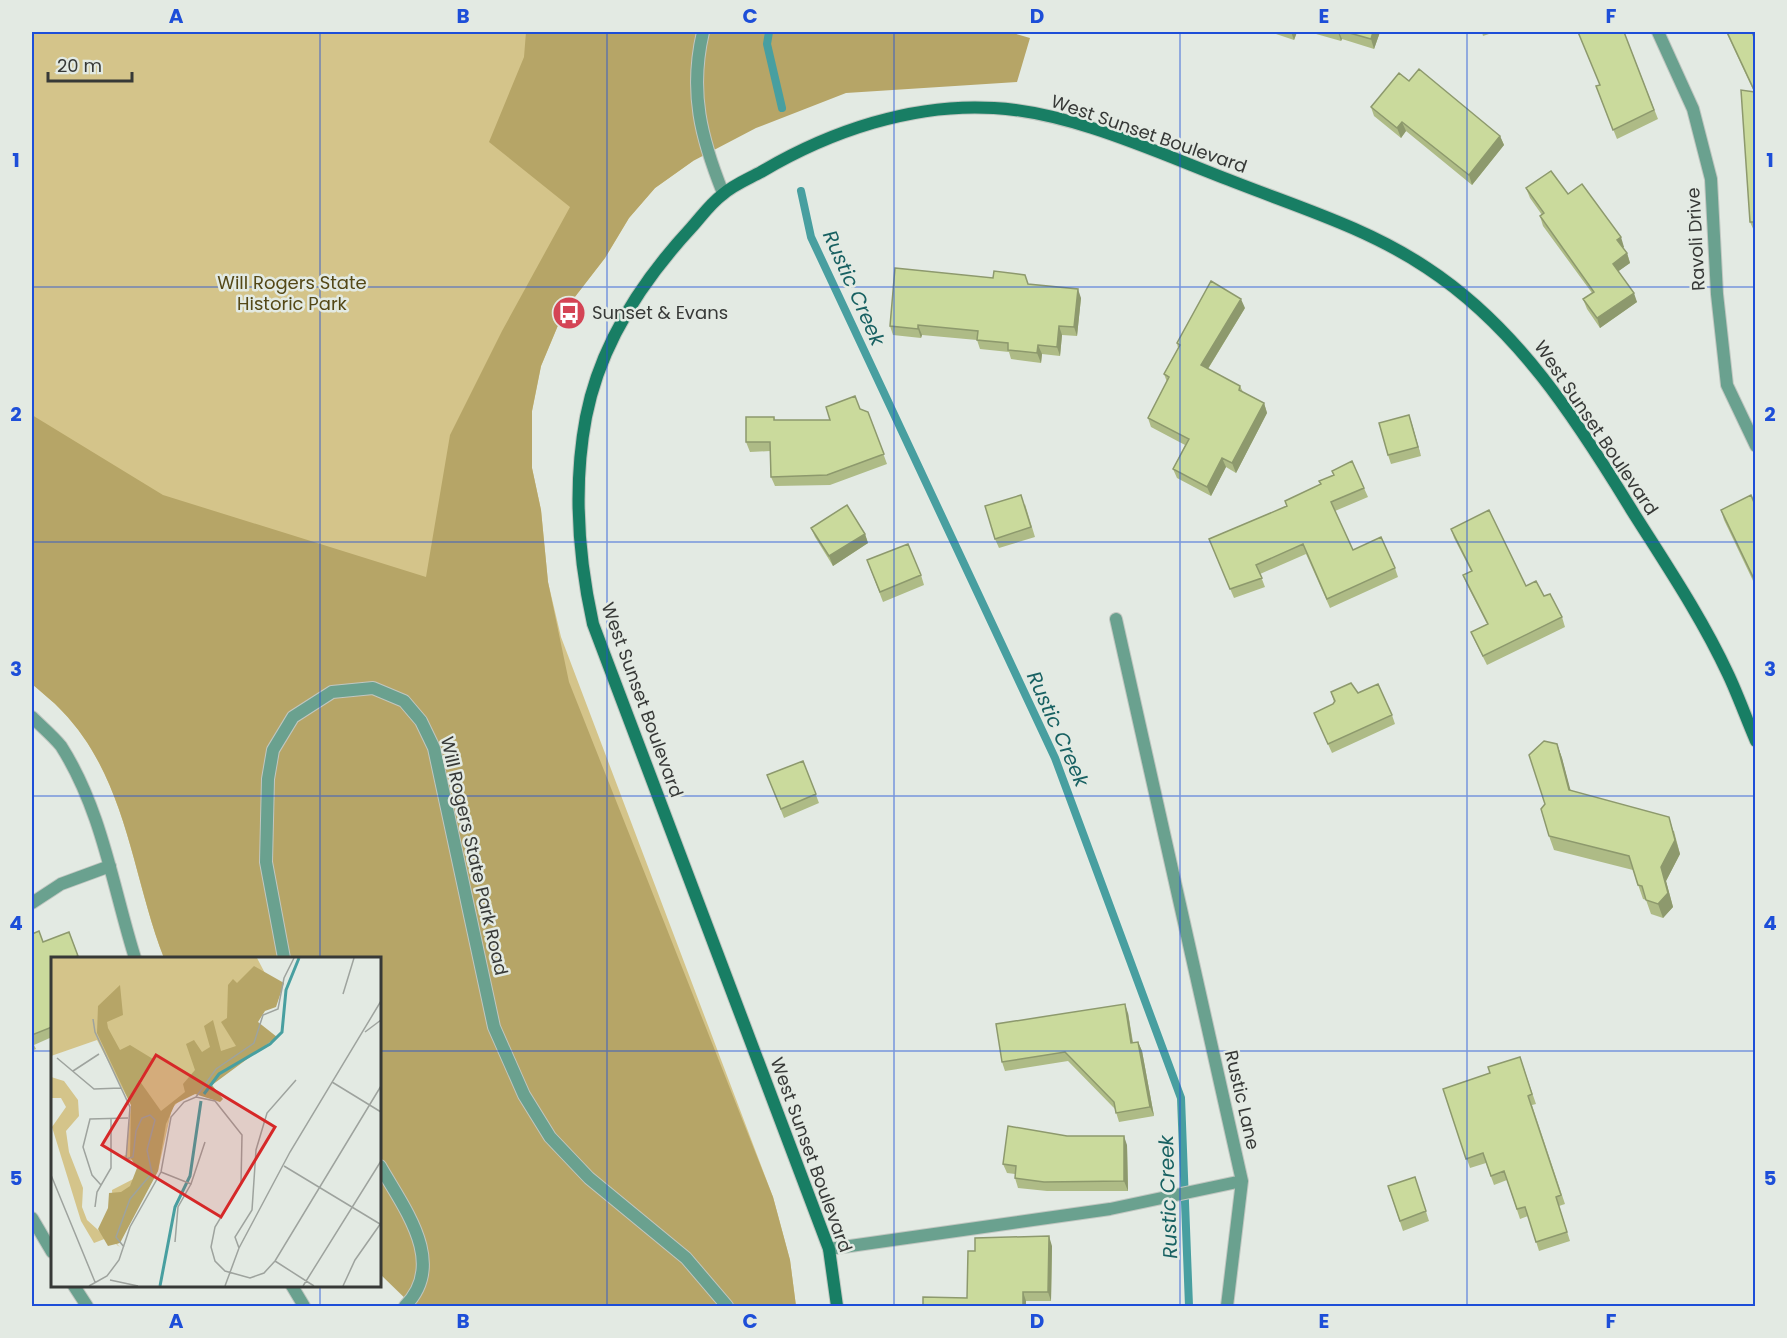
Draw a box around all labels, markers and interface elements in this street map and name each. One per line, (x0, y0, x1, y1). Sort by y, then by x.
text: A (169, 2, 184, 30)
text: B (456, 2, 470, 30)
text: C (742, 2, 758, 30)
text: D (1030, 2, 1044, 30)
text: E (1319, 2, 1329, 30)
text: F (1606, 2, 1617, 30)
scale bar (48, 45, 132, 83)
text: 20 m (57, 53, 102, 78)
street label: West Sunset Boulevard (1048, 88, 1251, 179)
text: 1 (12, 146, 20, 174)
text: 1 (1766, 146, 1774, 174)
street label: Ravoli Drive (1680, 187, 1711, 291)
water label: Rustic Creek (816, 226, 893, 352)
park label: Will Rogers State Historic Park (217, 270, 367, 316)
bus stop icon: Sunset & Evans (551, 295, 587, 331)
place label: Sunset & Evans (592, 300, 728, 325)
street label: West Sunset Boulevard (1529, 335, 1664, 520)
text: 2 (10, 400, 22, 428)
text: 2 (1764, 400, 1776, 428)
street label: West Sunset Boulevard (596, 599, 689, 801)
text: 3 (10, 655, 22, 683)
text: 3 (1764, 655, 1776, 683)
water label: Rustic Creek (1020, 667, 1097, 793)
street label: Will Rogers State Park Road (435, 734, 514, 978)
text: 4 (9, 909, 23, 937)
text: 4 (1763, 909, 1777, 937)
inset map (51, 957, 381, 1287)
street label: Rustic Lane (1219, 1048, 1266, 1152)
street label: West Sunset Boulevard (765, 1054, 858, 1256)
water label: Rustic Creek (1152, 1133, 1184, 1259)
text: 5 (10, 1164, 23, 1192)
text: 5 (1764, 1164, 1777, 1192)
text: A (169, 1307, 184, 1335)
text: B (456, 1307, 470, 1335)
text: C (742, 1307, 758, 1335)
text: D (1030, 1307, 1044, 1335)
text: E (1319, 1307, 1329, 1335)
text: F (1606, 1307, 1617, 1335)

